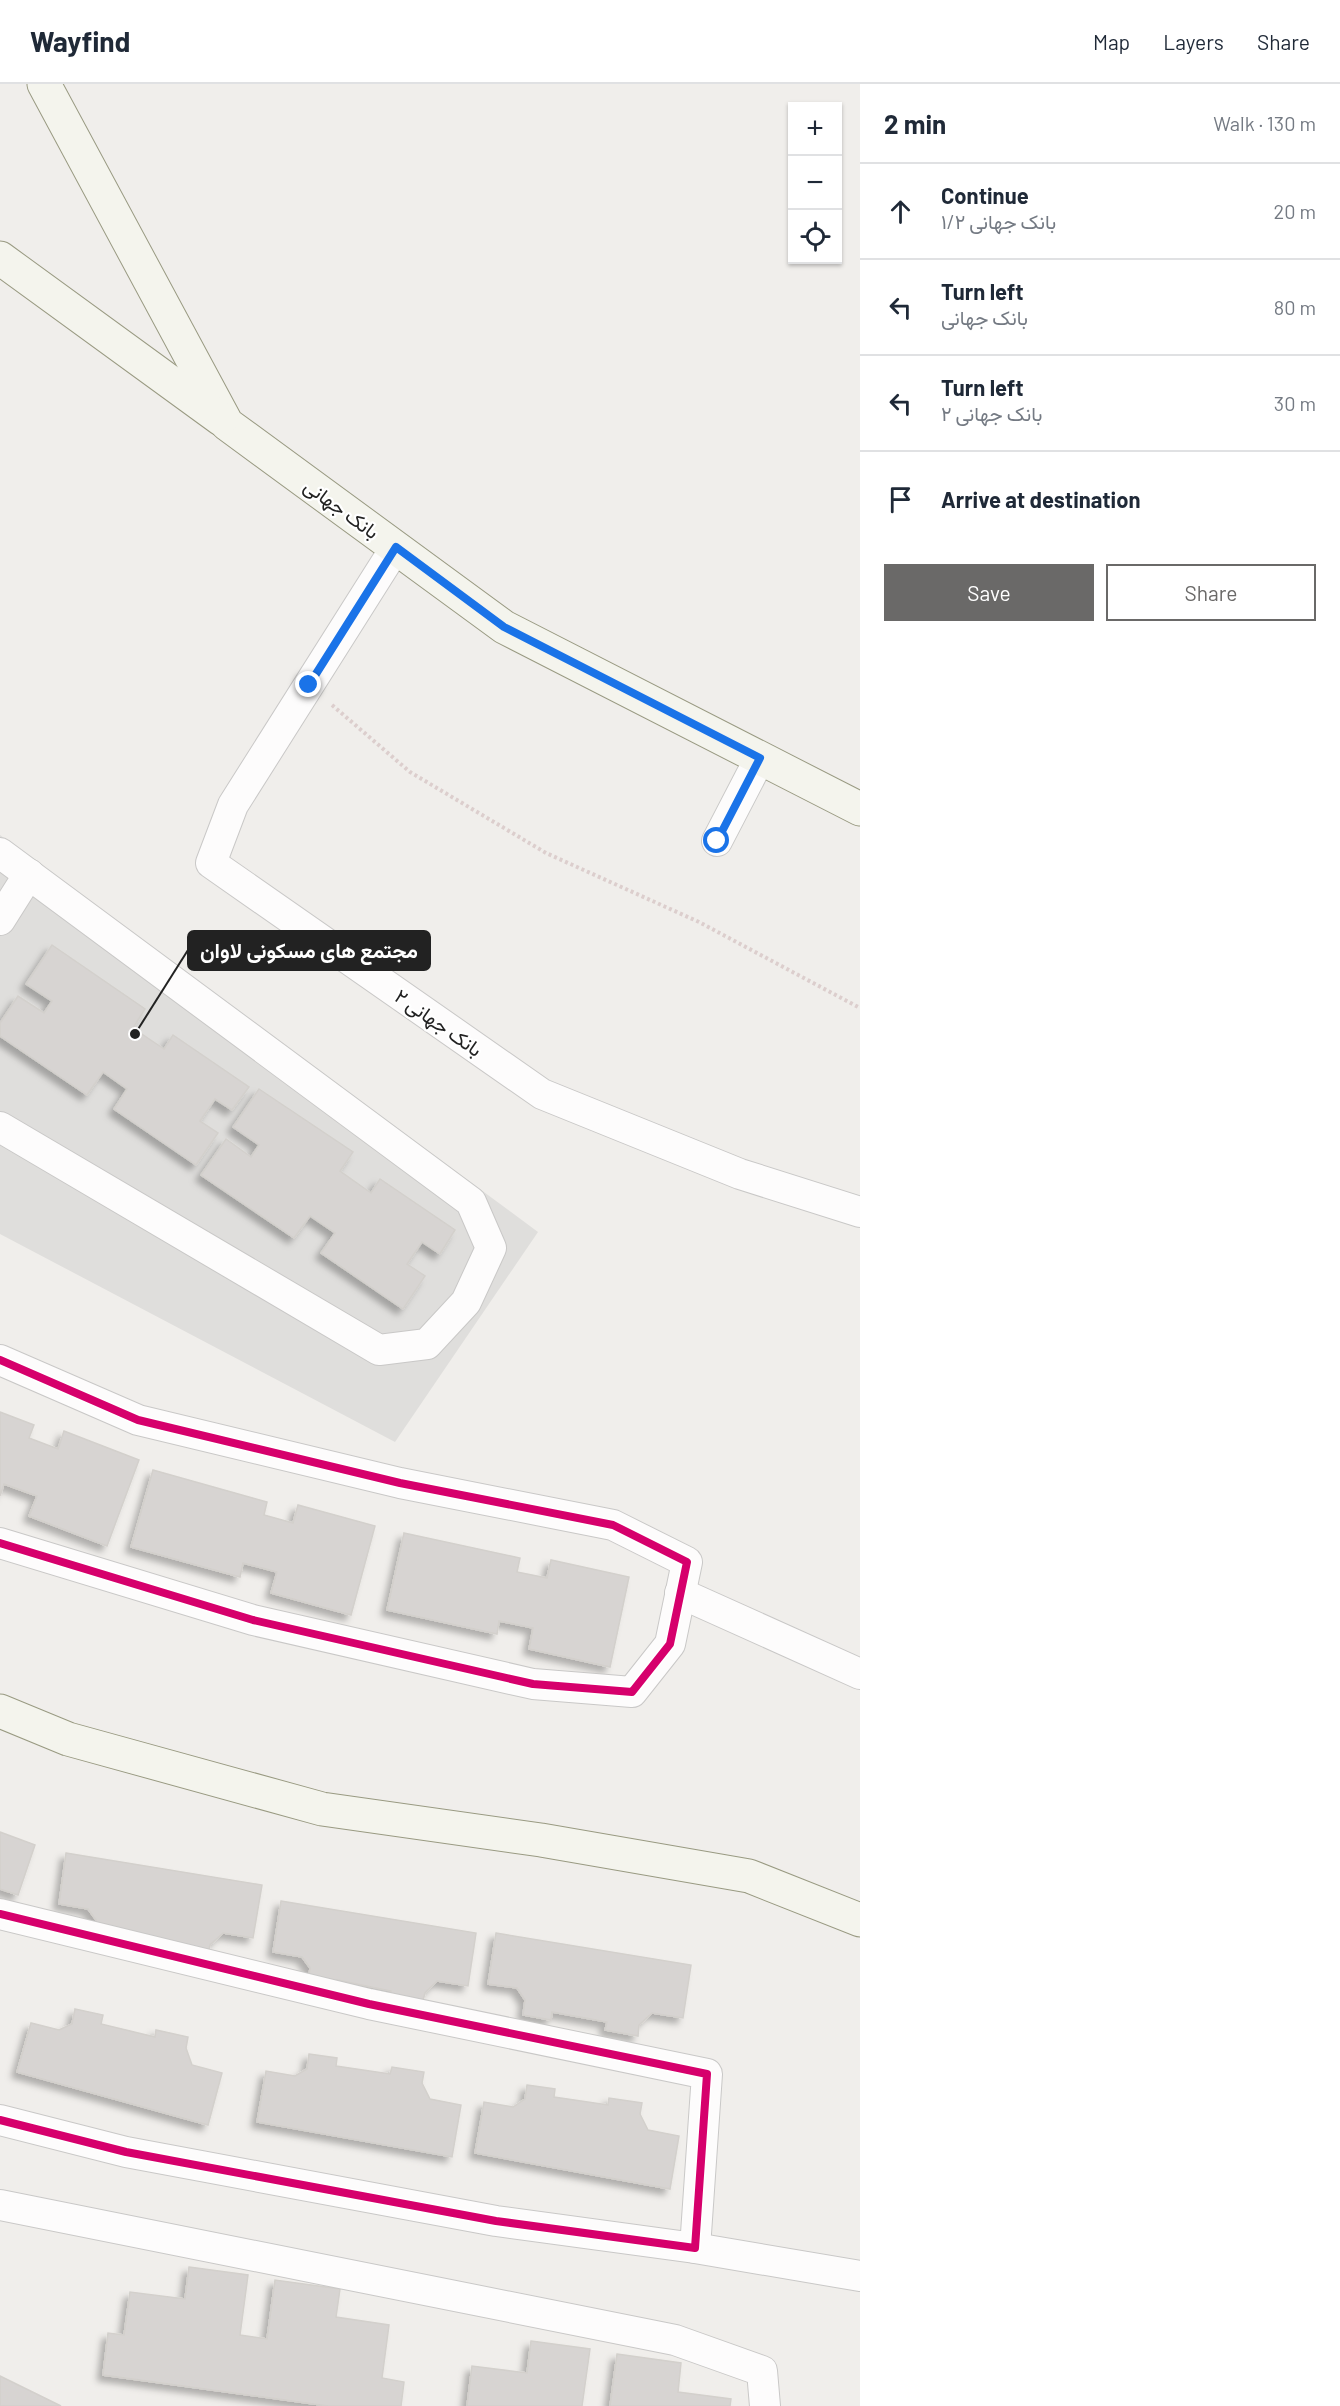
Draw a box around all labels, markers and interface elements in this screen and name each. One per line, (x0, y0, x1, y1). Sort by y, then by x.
text: Wayfind (30, 24, 130, 58)
text: Map (1093, 29, 1130, 54)
text: Layers (1163, 29, 1224, 54)
text: Share (1257, 29, 1310, 54)
map controls (788, 102, 842, 264)
button: + (788, 102, 842, 156)
text: 2 min (884, 108, 946, 139)
text: Walk · 130 m (1213, 111, 1316, 135)
button: − (788, 156, 842, 210)
text: Continue (941, 182, 1029, 208)
icon: ahead (884, 195, 917, 228)
text: 20 m (1273, 199, 1316, 223)
text: بانک جهانی ۱/۲ (941, 209, 1056, 233)
button: locate (788, 210, 842, 264)
text: Turn left (941, 278, 1024, 304)
icon: left (884, 291, 917, 324)
text: 80 m (1274, 295, 1316, 319)
text: بانک جهانی (941, 305, 1028, 329)
text: Turn left (941, 374, 1024, 400)
icon: left (884, 387, 917, 420)
text: 30 m (1274, 391, 1316, 415)
text: بانک جهانی ۲ (941, 401, 1042, 425)
street label: بانک جهانی (299, 473, 384, 545)
icon: arrive (884, 483, 917, 516)
text: Arrive at destination (941, 486, 1140, 512)
button: Save (884, 564, 1094, 621)
button: Share (1106, 564, 1316, 621)
route end (295, 671, 321, 697)
route start (703, 827, 729, 853)
callout: مجتمع های مسکونی لاوان (188, 931, 430, 970)
text: مجتمع های مسکونی لاوان (200, 937, 418, 965)
street label: بانک جهانی ۲ (389, 983, 487, 1063)

